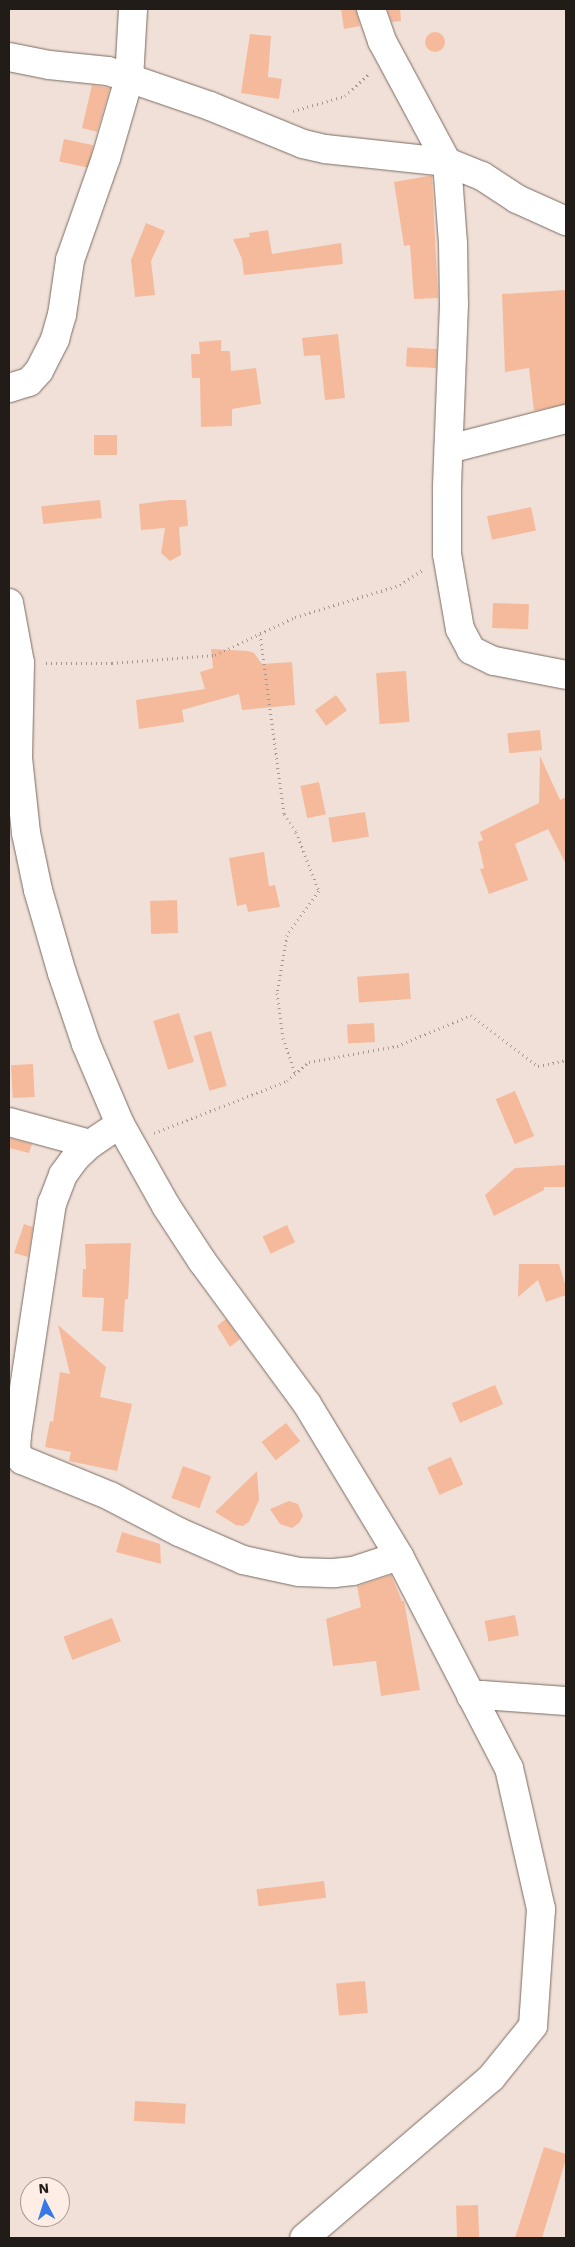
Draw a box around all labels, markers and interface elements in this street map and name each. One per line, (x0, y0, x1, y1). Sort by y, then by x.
north arrow (20, 2177, 70, 2227)
text: N (38, 2180, 50, 2196)

